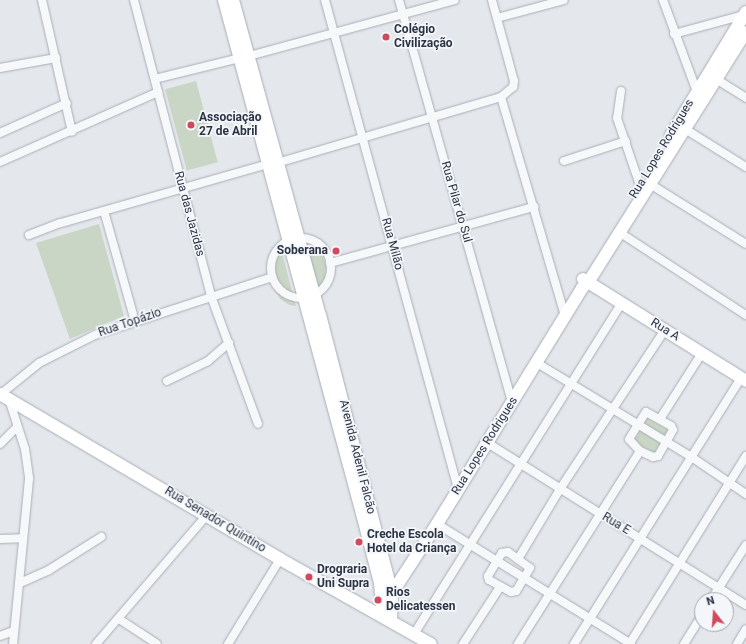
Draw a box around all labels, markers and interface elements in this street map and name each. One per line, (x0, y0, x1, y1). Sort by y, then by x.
place label: Colégio Civilização (394, 23, 453, 51)
marker: Colégio Civilização (381, 32, 391, 42)
street label: Rua Lopes Rodrigues (627, 97, 697, 201)
place label: Associação 27 de Abril (199, 111, 261, 139)
marker: Associação 27 de Abril (186, 120, 196, 130)
street label: Rua Pilar do Sul (438, 160, 474, 244)
street label: Rua das Jazidas (171, 170, 207, 258)
street label: Rua Milão (378, 216, 406, 272)
place label: Soberana (277, 244, 328, 258)
marker: Soberana (331, 246, 341, 256)
street label: Rua Topázio (96, 305, 164, 341)
street label: Rua A (648, 316, 682, 344)
street label: Rua Lopes Rodrigues (449, 394, 521, 498)
street label: Avenida Adenil Falcão (336, 398, 378, 516)
street label: Rua Senador Quintino (162, 484, 268, 556)
street label: Rua E (599, 510, 633, 538)
place label: Creche Escola Hotel da Criança (367, 528, 456, 556)
marker: Creche Escola Hotel da Criança (354, 537, 364, 547)
place label: Drograria Uni Supra (317, 563, 369, 591)
marker: Drograria Uni Supra (304, 572, 314, 582)
place label: Rios Delicatessen (386, 586, 455, 614)
north arrow (694, 592, 734, 632)
text: N (705, 594, 716, 608)
marker: Rios Delicatessen (373, 595, 383, 605)

